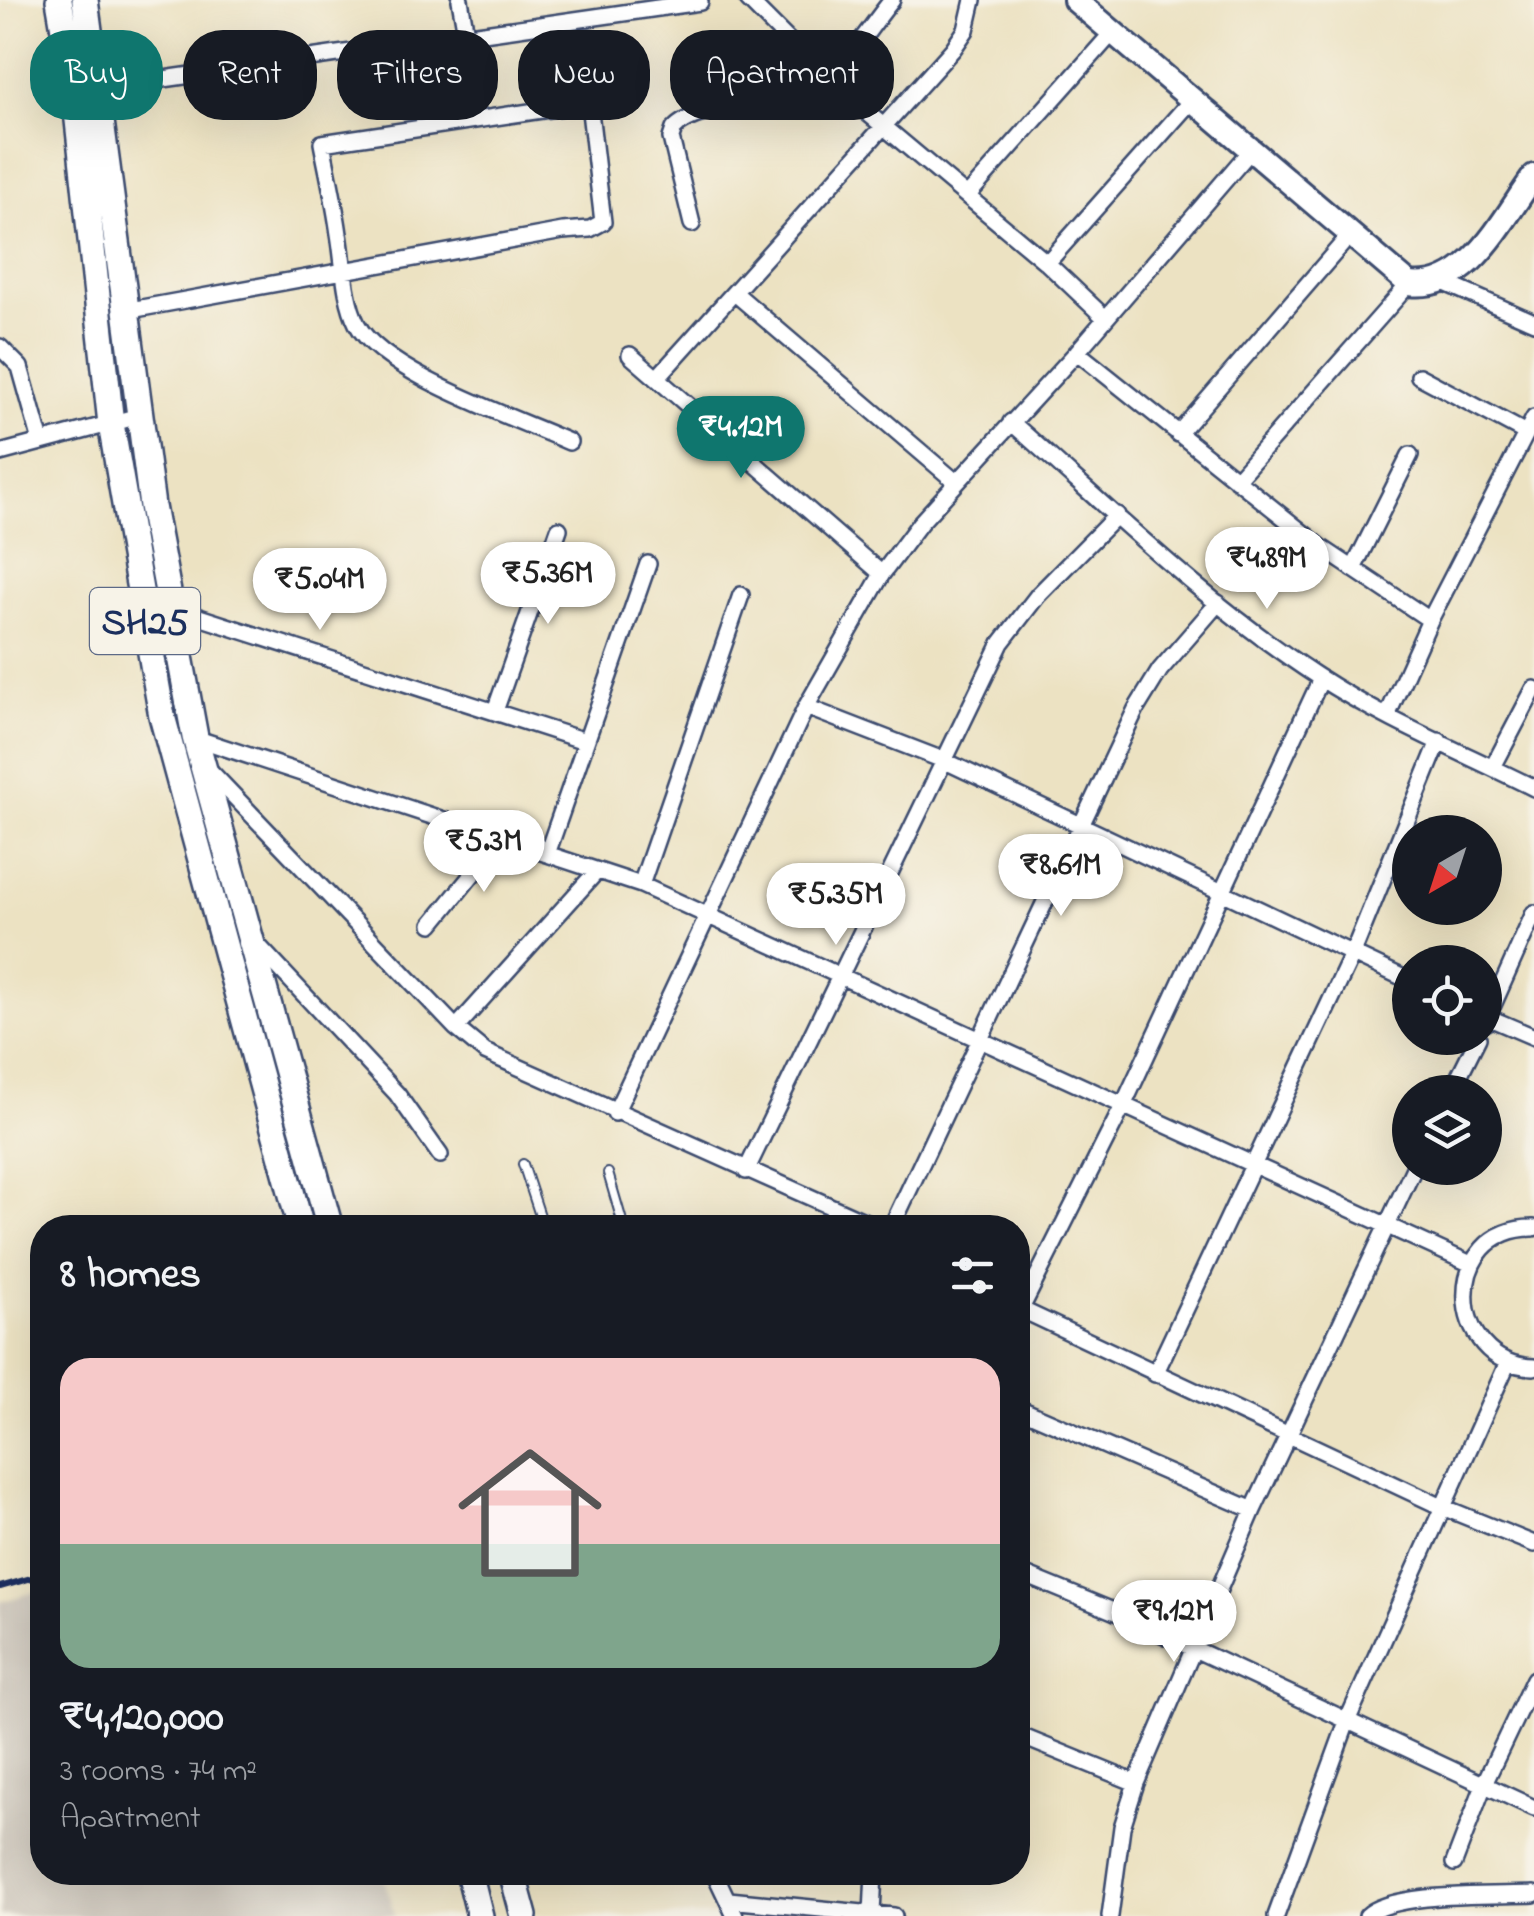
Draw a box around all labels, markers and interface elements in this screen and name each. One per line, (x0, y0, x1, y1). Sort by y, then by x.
chip: Buy (30, 30, 163, 120)
chip: Rent (183, 30, 317, 120)
chip: Filters (337, 30, 498, 120)
chip: New (518, 30, 650, 120)
chip: Apartment (670, 30, 894, 120)
pin: ₹4.12M (660, 396, 822, 481)
text: ₹4.12M (699, 405, 783, 452)
pin: ₹4.89M (1186, 527, 1348, 612)
text: ₹4.89M (1227, 536, 1307, 583)
pin: ₹5.36M (467, 542, 629, 627)
pin: ₹5.04M (239, 548, 401, 633)
text: ₹5.36M (503, 551, 593, 598)
text: ₹5.04M (275, 557, 365, 604)
road number: SH25 (90, 588, 200, 654)
pin: ₹5.3M (414, 810, 554, 895)
north arrow (1392, 815, 1502, 925)
map controls (1392, 815, 1502, 1185)
text: ₹5.3M (446, 819, 522, 866)
pin: ₹8.61M (980, 834, 1142, 919)
text: ₹8.61M (1020, 843, 1102, 890)
pin: ₹5.35M (755, 863, 917, 948)
text: ₹5.35M (789, 872, 883, 919)
button: locate (1392, 945, 1502, 1055)
button: layers (1392, 1075, 1502, 1185)
text: 8 homes (60, 1245, 201, 1306)
icon: filters (945, 1248, 1000, 1303)
icon: home (440, 1423, 620, 1603)
pin: ₹9.12M (1093, 1580, 1255, 1665)
text: ₹9.12M (1134, 1589, 1214, 1636)
text: ₹4,120,000 (60, 1688, 224, 1749)
text: 3 rooms · 74 m² (60, 1749, 257, 1796)
text: Apartment (60, 1796, 201, 1843)

